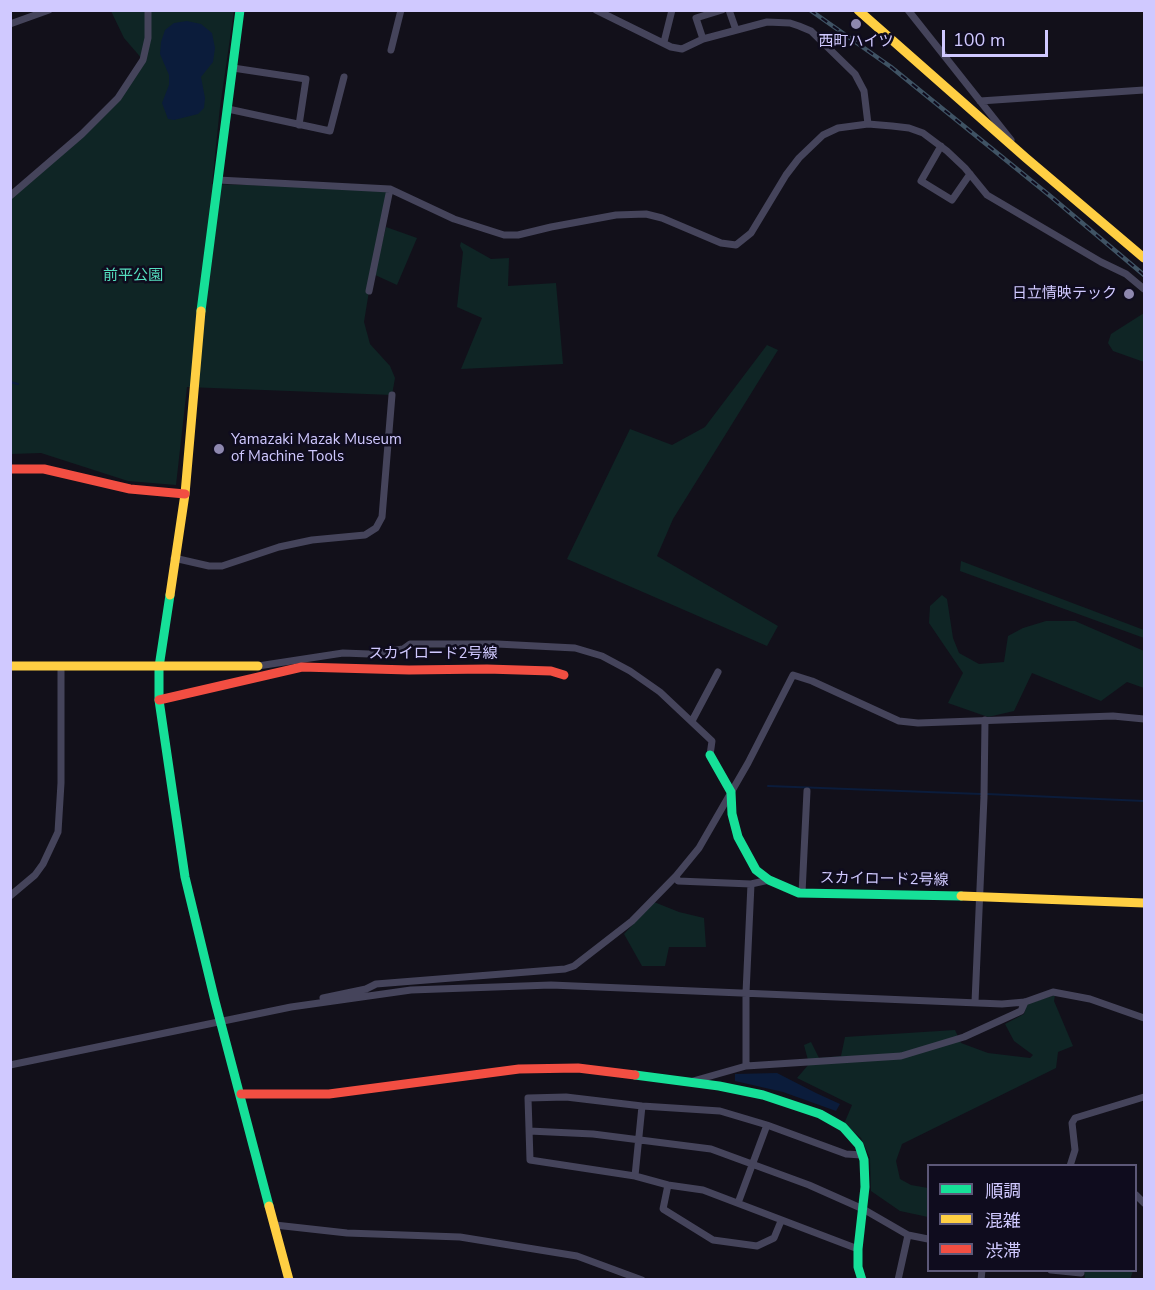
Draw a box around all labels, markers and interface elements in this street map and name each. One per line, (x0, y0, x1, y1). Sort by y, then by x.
marker: 西町ハイツ (849, 17, 863, 31)
scale bar (945, 18, 1052, 56)
text: 100 m (953, 28, 1005, 52)
place label: 西町ハイツ (819, 33, 893, 51)
park label: 前平公園 (103, 267, 163, 285)
place label: 日立情映テック (1012, 285, 1117, 303)
marker: 日立情映テック (1122, 287, 1136, 301)
place label: Yamazaki Mazak Museum of Machine Tools (231, 431, 402, 466)
marker: Yamazaki Mazak Museum of Machine Tools (212, 442, 226, 456)
street label: スカイロード2号線 (369, 645, 497, 663)
street label: スカイロード2号線 (819, 870, 949, 890)
legend (927, 1164, 1137, 1272)
text: 順調 (985, 1179, 1021, 1203)
text: 混雑 (985, 1209, 1021, 1233)
text: 渋滞 (985, 1239, 1021, 1263)

